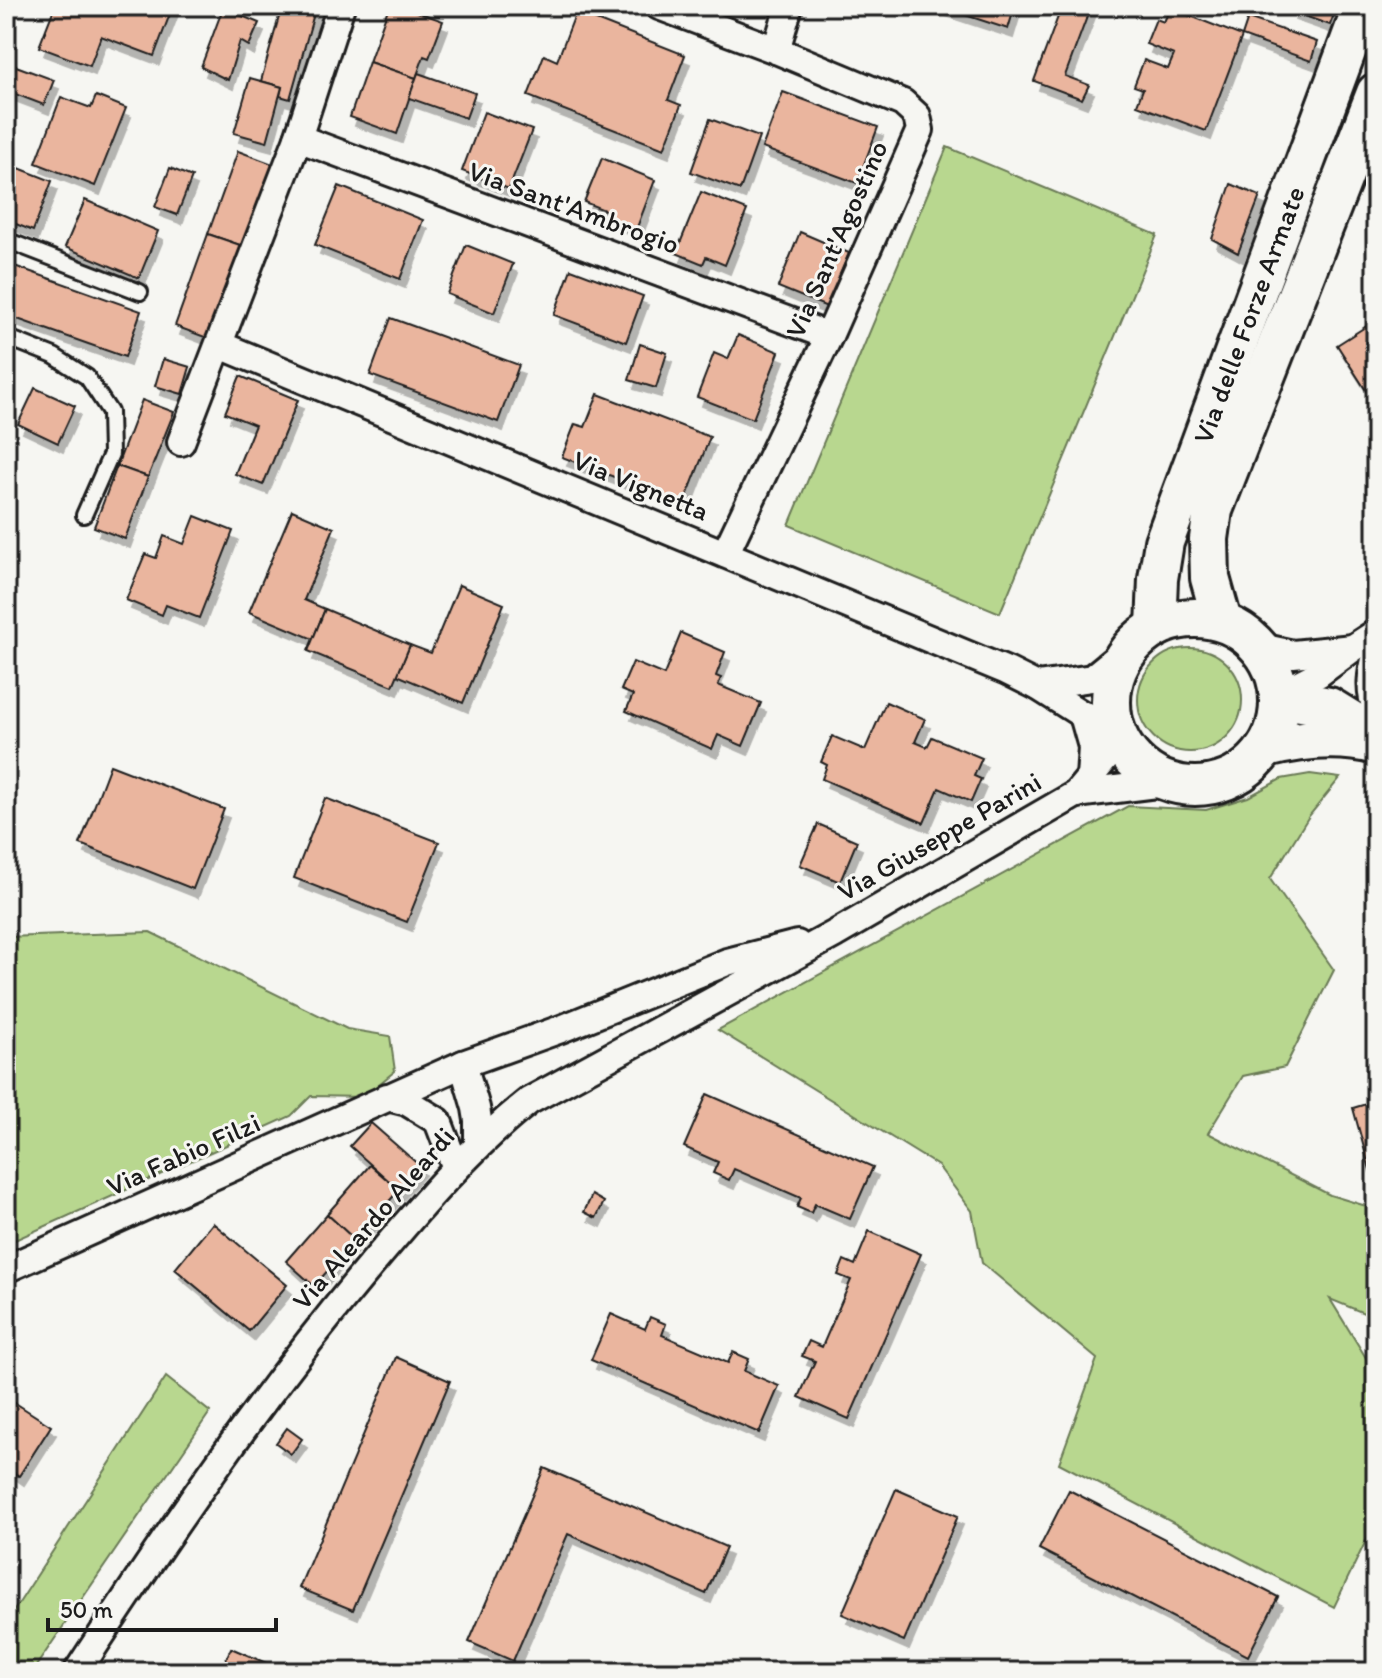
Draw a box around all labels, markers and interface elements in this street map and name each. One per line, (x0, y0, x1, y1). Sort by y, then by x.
street label: Via Sant'Agostino (777, 135, 895, 343)
street label: Via Sant'Ambrogio (464, 153, 684, 261)
street label: Via delle Forze Armate (1185, 181, 1312, 448)
street label: Via Vignetta (568, 442, 714, 528)
street label: Via Giuseppe Parini (831, 764, 1047, 908)
street label: Via Fabio Filzi (101, 1105, 265, 1203)
street label: Via Aleardo Aleardi (284, 1120, 462, 1316)
scale bar (48, 1582, 276, 1632)
text: 50 m (60, 1595, 113, 1624)

